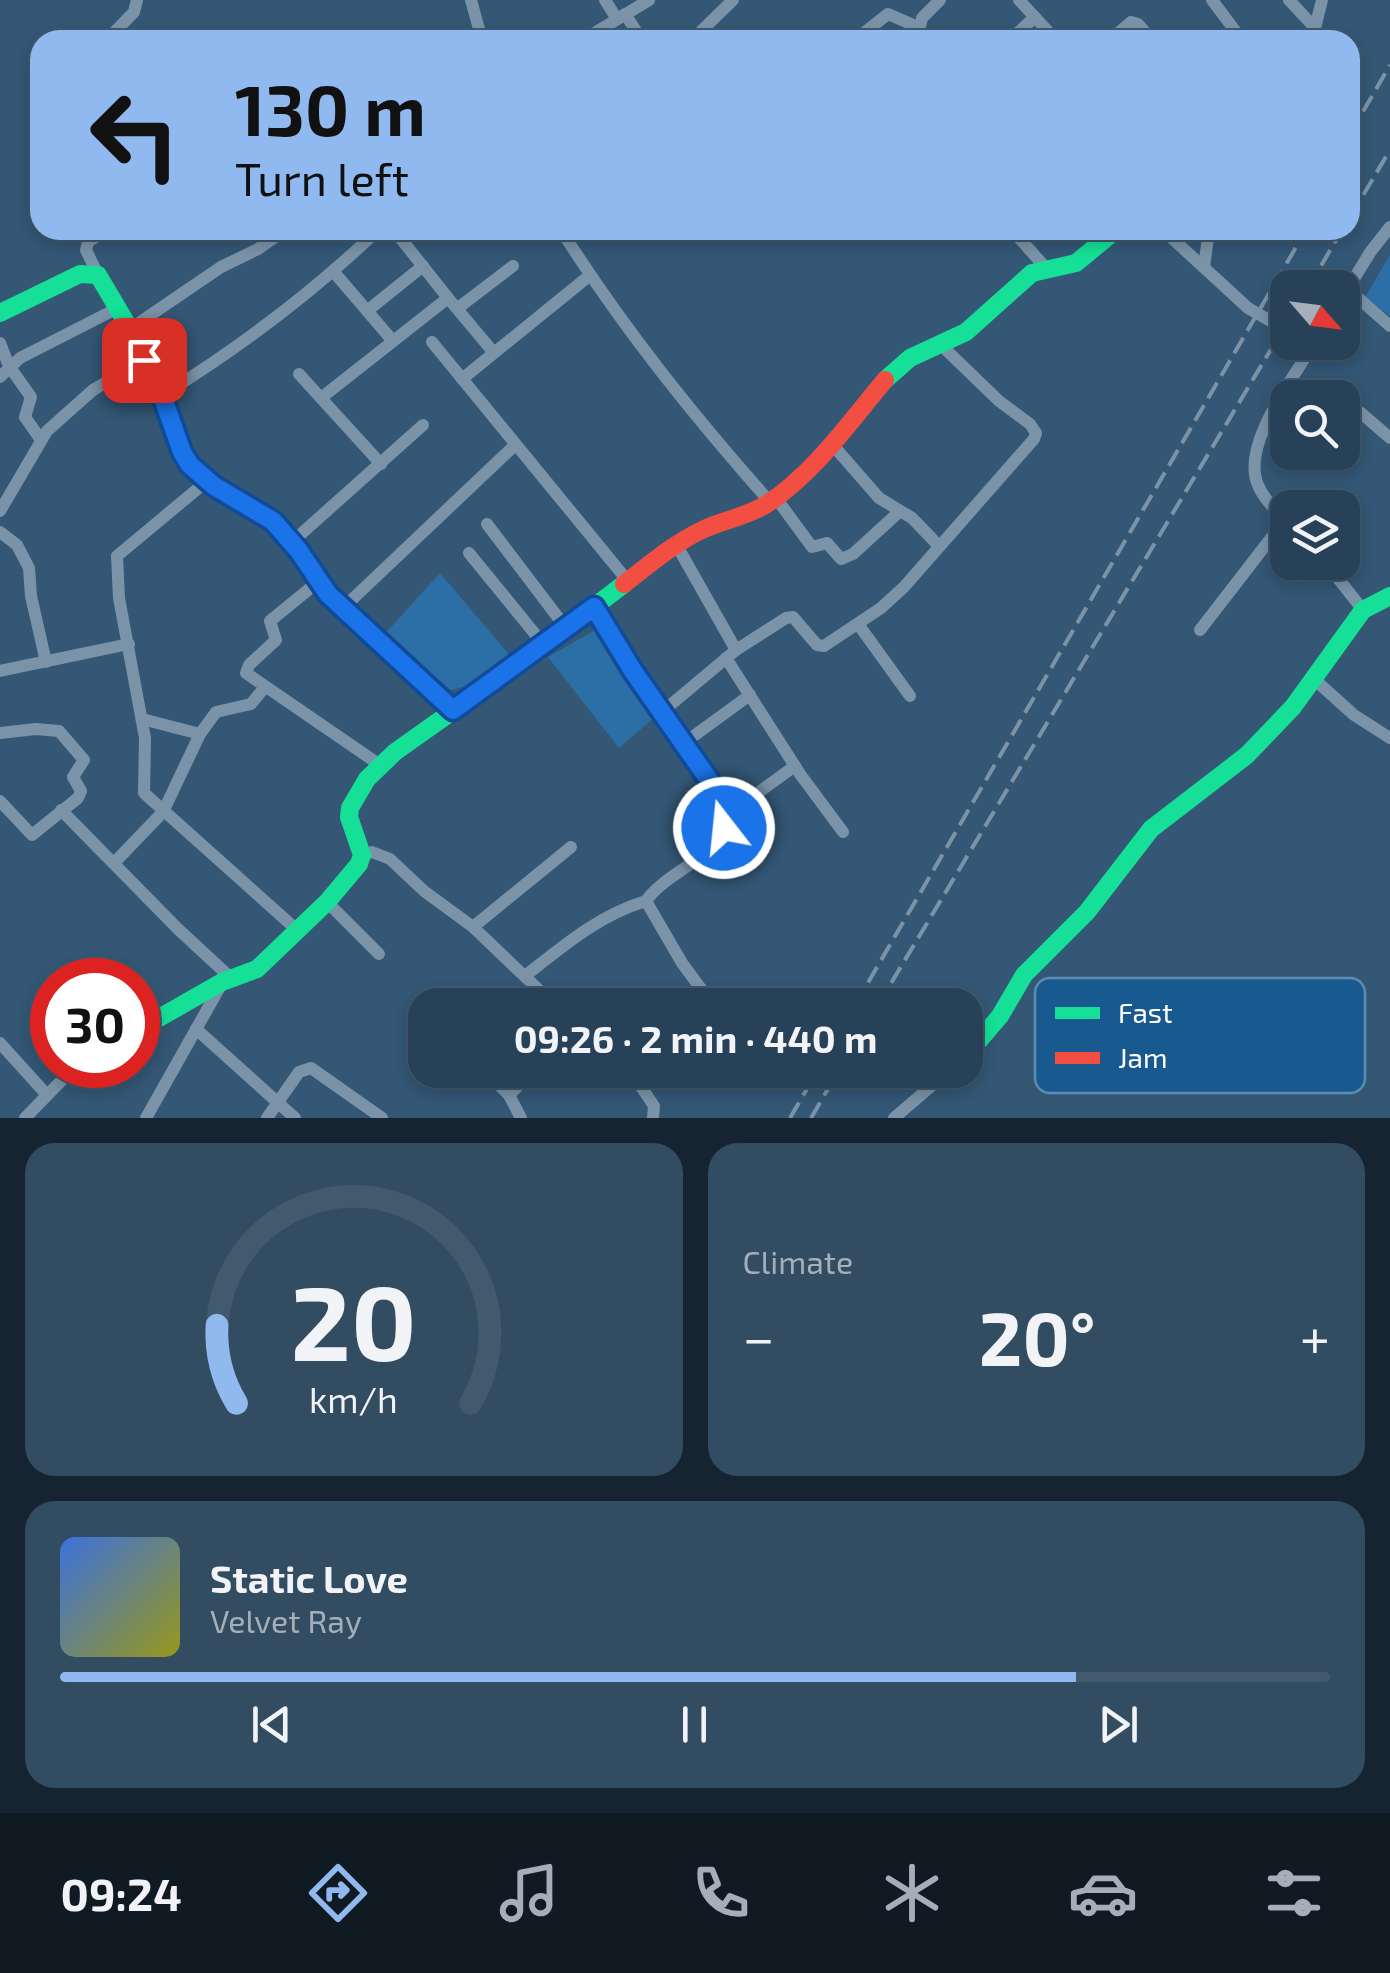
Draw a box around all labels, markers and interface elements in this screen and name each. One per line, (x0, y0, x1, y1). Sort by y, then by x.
text: 130 m (235, 66, 426, 150)
icon: left (70, 70, 200, 200)
text: Turn left (235, 151, 409, 205)
north arrow (1270, 270, 1360, 360)
map controls (1270, 270, 1360, 580)
pin (102, 318, 187, 403)
icon: arrive (117, 333, 172, 388)
button: search (1270, 380, 1360, 470)
button: layers (1270, 490, 1360, 580)
position arrow (672, 776, 776, 880)
speed limit sign: 30 (30, 958, 160, 1088)
legend (1035, 978, 1365, 1093)
text: Fast (1118, 995, 1173, 1029)
text: 09:26 · 2 min · 440 m (514, 1015, 877, 1061)
text: Jam (1118, 1040, 1167, 1074)
text: Climate (743, 1242, 853, 1280)
text: 20 (291, 1257, 417, 1382)
text: 20° (979, 1291, 1096, 1381)
text: − (743, 1303, 775, 1369)
text: + (1300, 1303, 1330, 1369)
text: km/h (309, 1377, 398, 1420)
text: Static Love (210, 1555, 408, 1601)
text: Velvet Ray (210, 1601, 362, 1639)
icon: previous (244, 1697, 299, 1752)
icon: pause (667, 1697, 722, 1752)
icon: next (1091, 1697, 1146, 1752)
icon: directions (303, 1858, 373, 1928)
icon: music (494, 1858, 564, 1928)
icon: phone (686, 1858, 756, 1928)
icon: climate (877, 1858, 947, 1928)
icon: car (1068, 1858, 1138, 1928)
icon: filters (1259, 1858, 1329, 1928)
text: 09:24 (61, 1866, 182, 1920)

